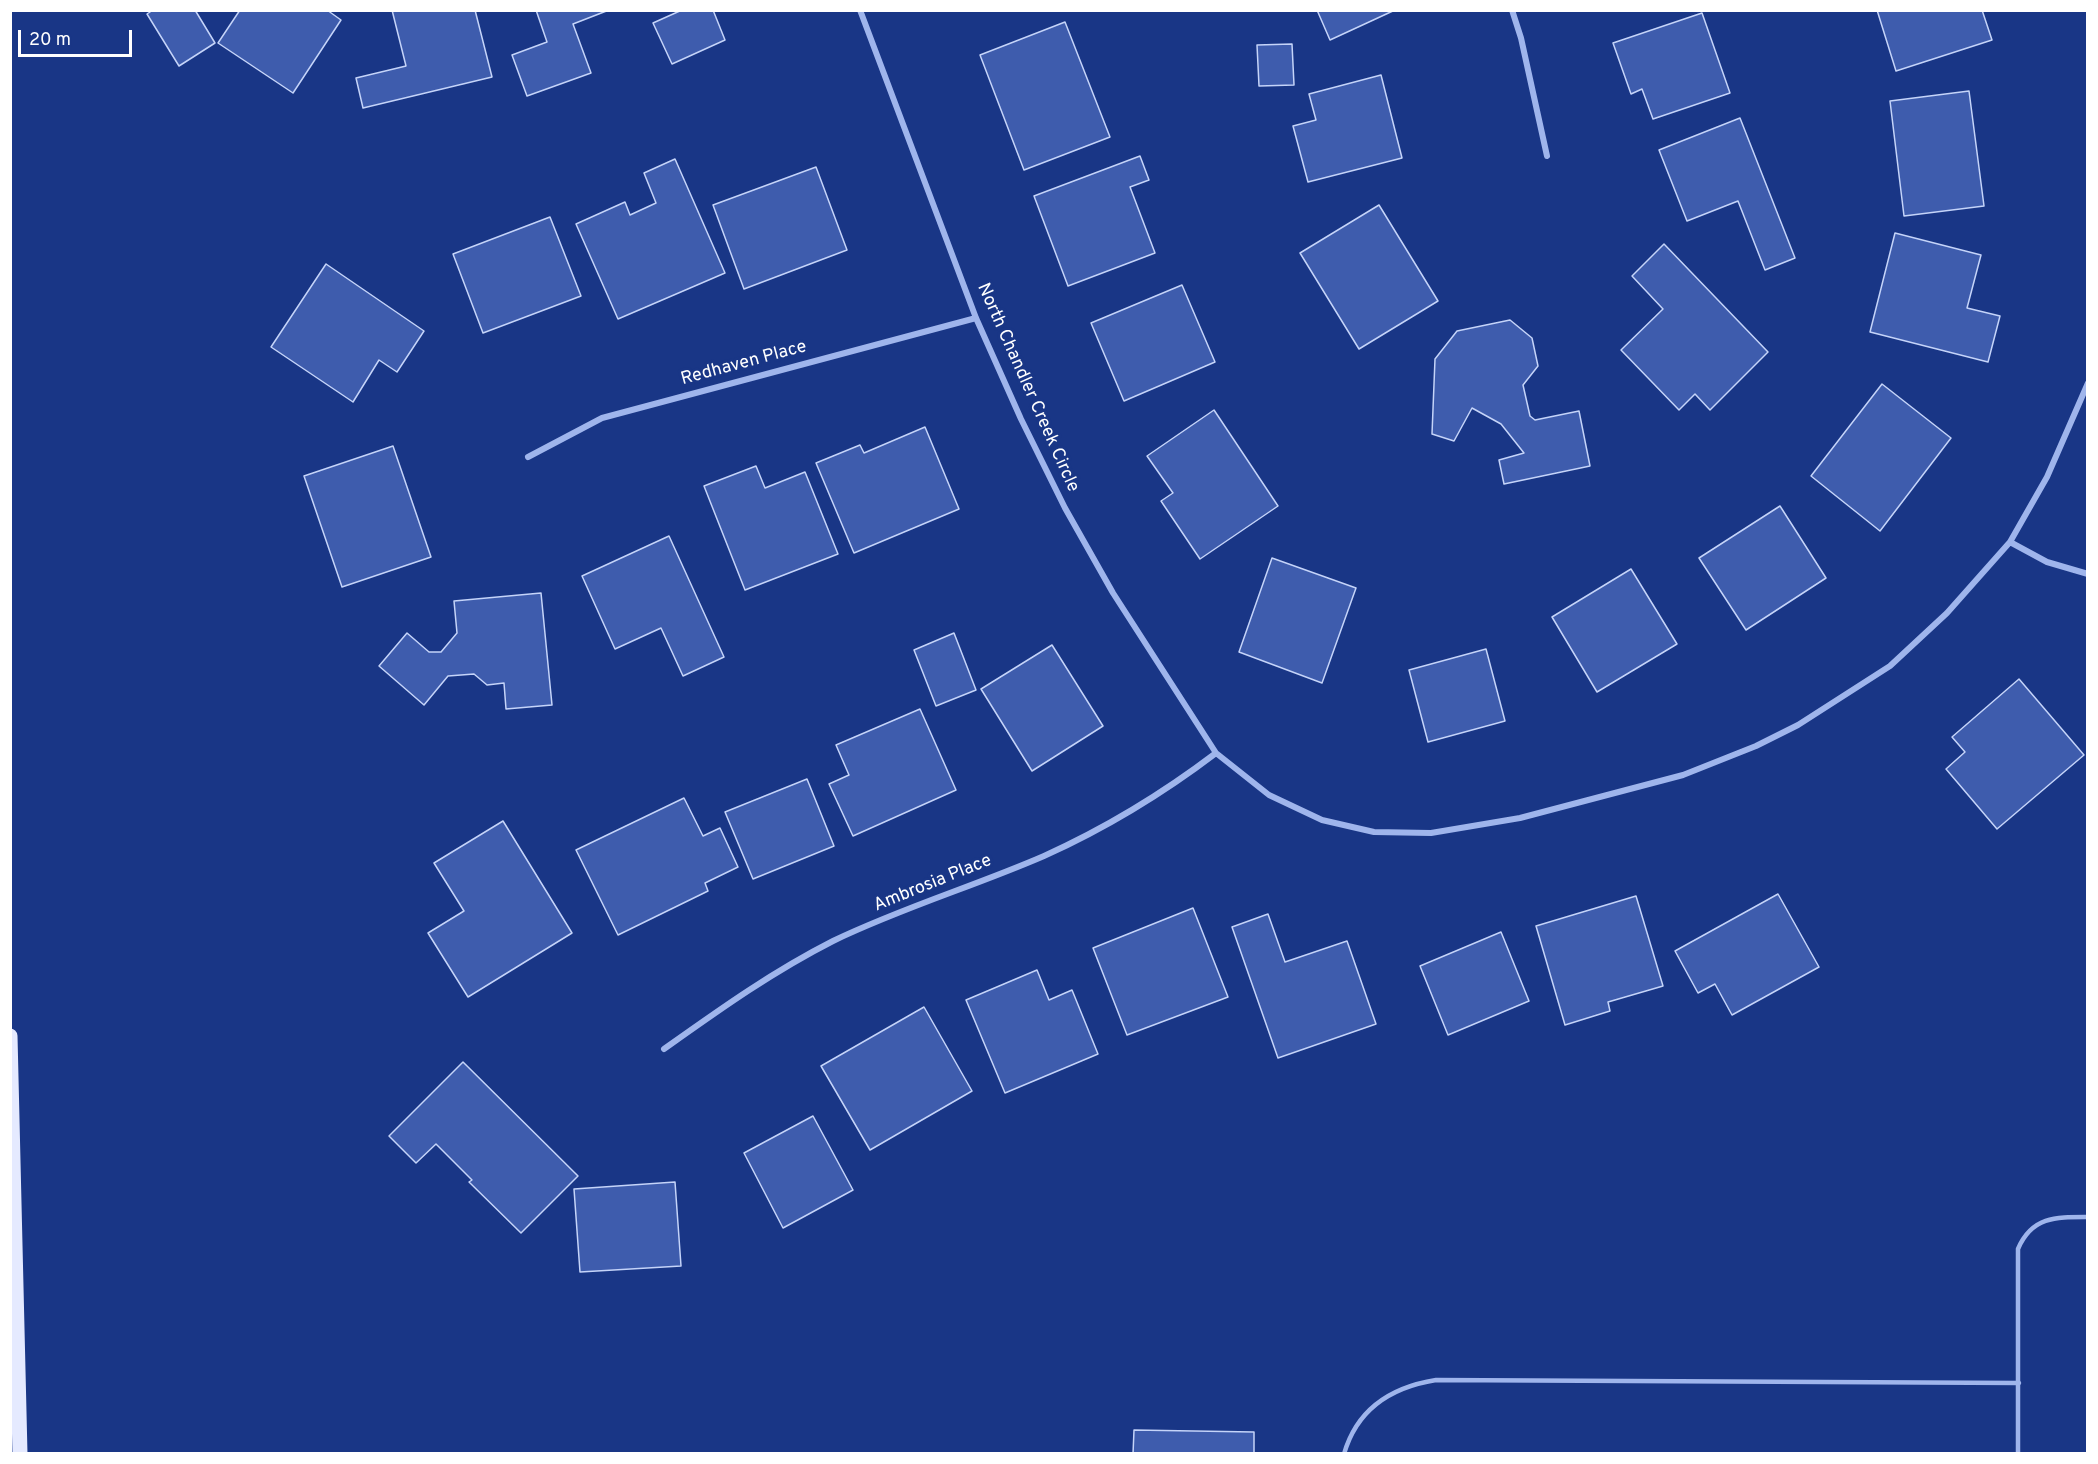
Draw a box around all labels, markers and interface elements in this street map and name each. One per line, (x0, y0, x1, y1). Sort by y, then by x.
scale bar (21, 18, 135, 56)
text: 20 m (29, 29, 71, 52)
street label: North Chandler Creek Circle (971, 280, 1083, 496)
street label: Redhaven Place (679, 337, 809, 391)
street label: Ambrosia Place (871, 851, 995, 917)

